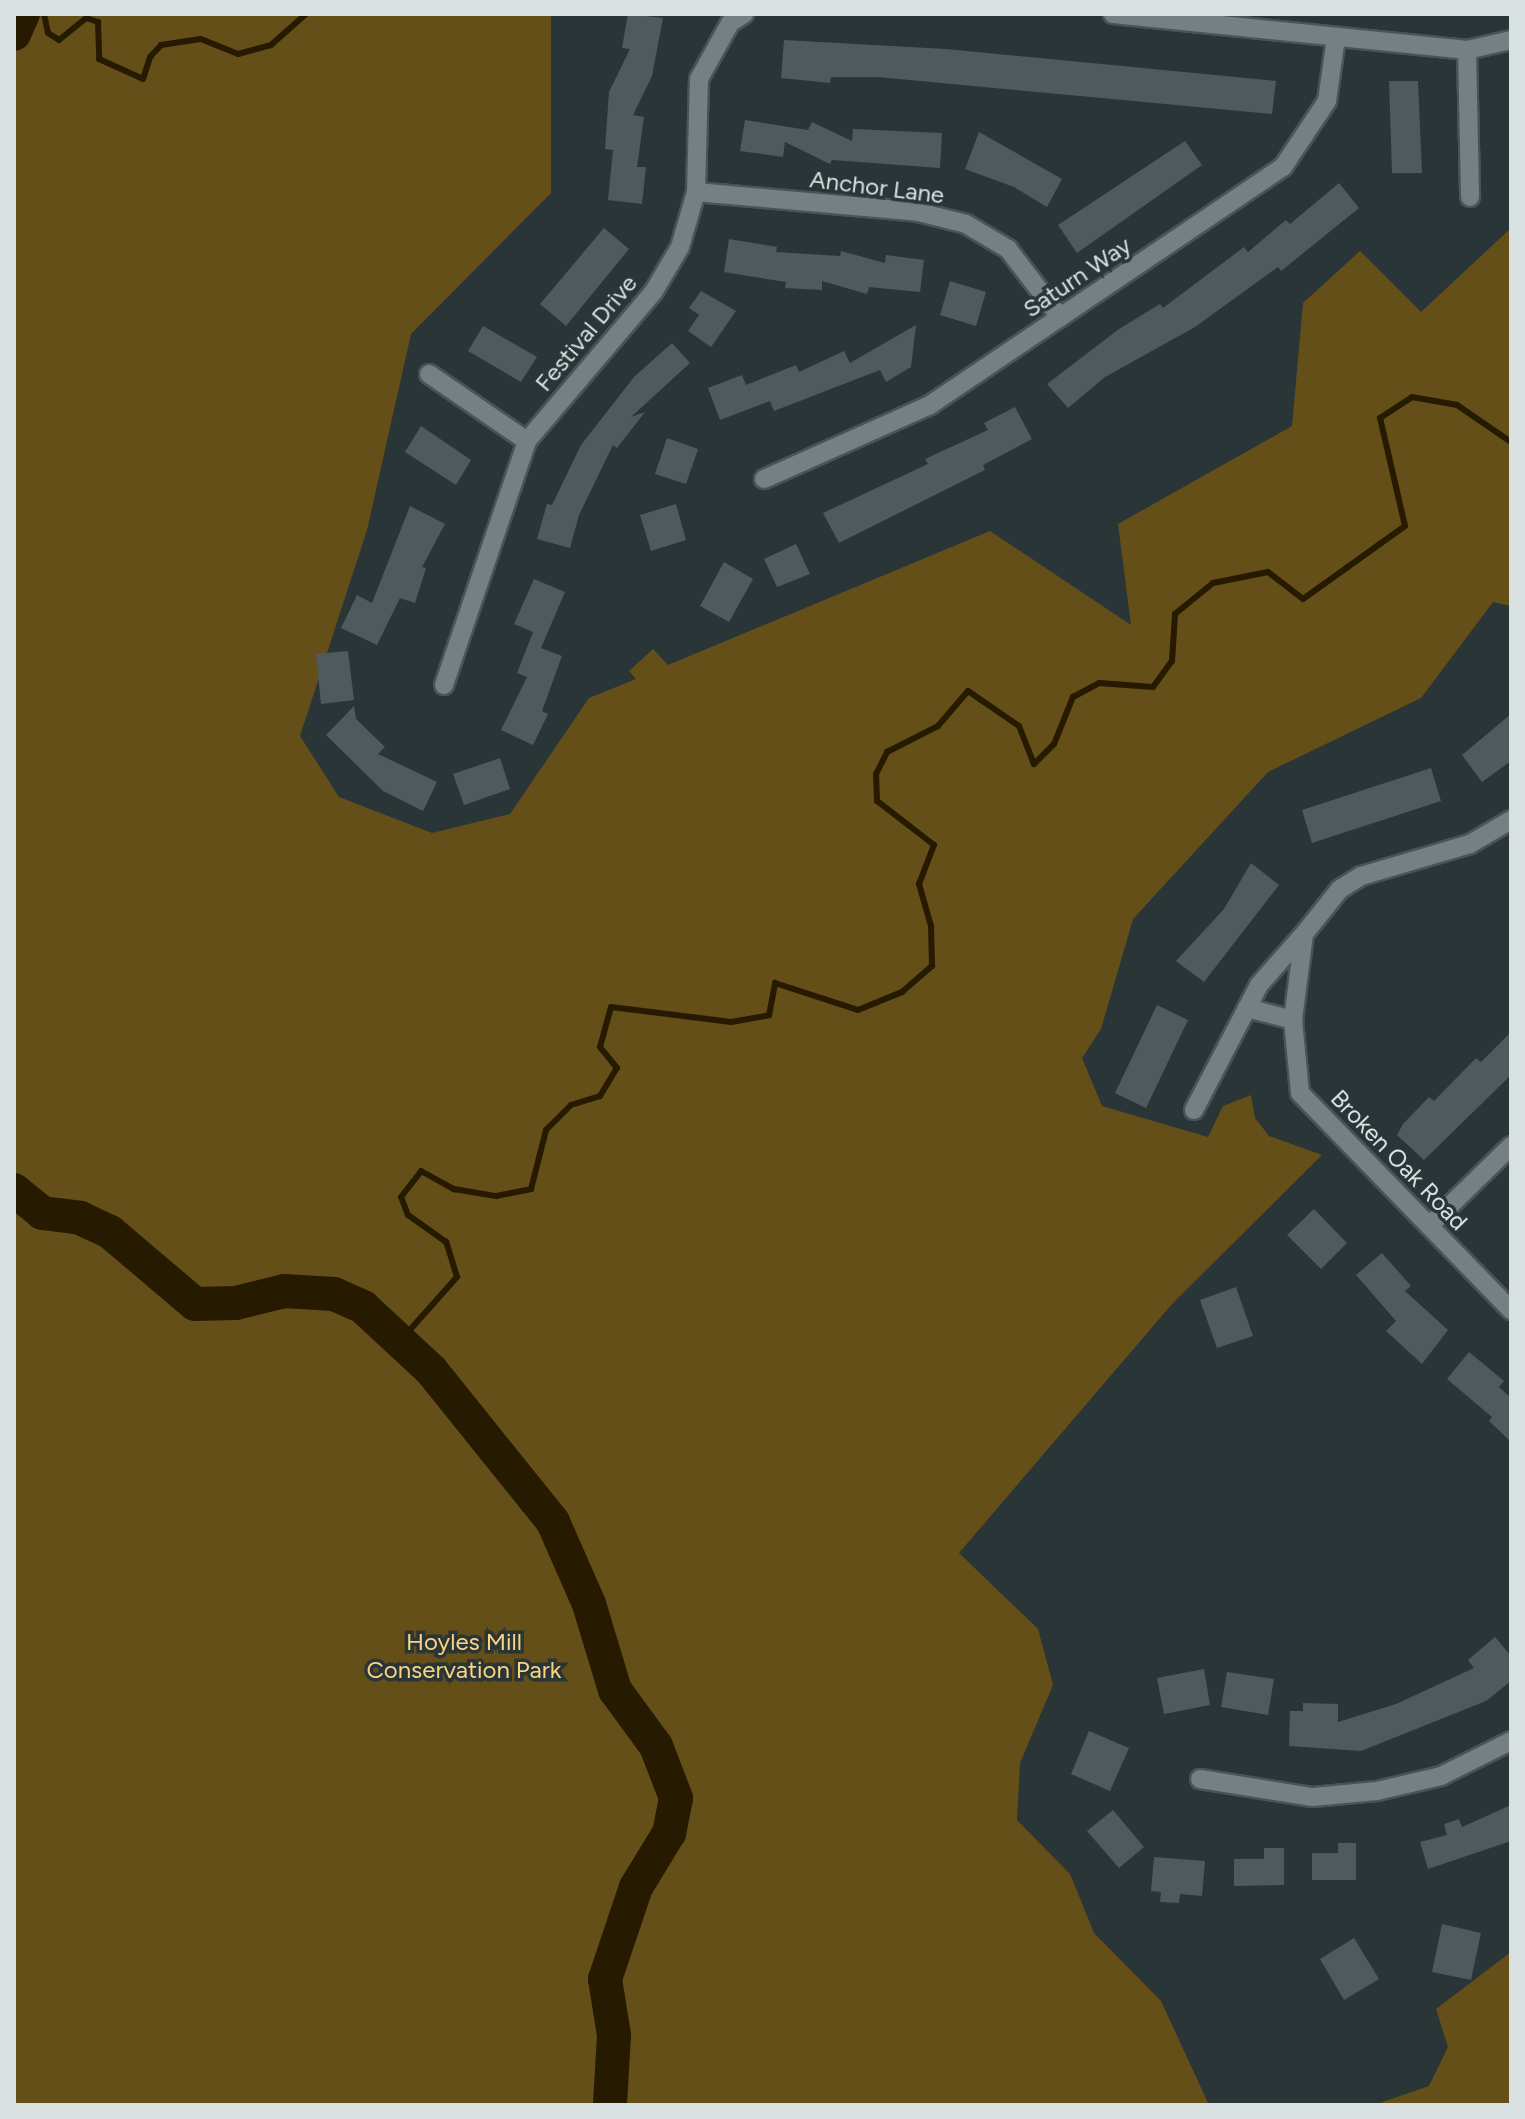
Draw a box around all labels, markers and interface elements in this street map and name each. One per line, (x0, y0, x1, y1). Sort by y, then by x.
street label: Anchor Lane (808, 164, 946, 210)
street label: Saturn Way (1018, 230, 1136, 324)
street label: Festival Drive (529, 269, 643, 397)
street label: Broken Oak Road (1325, 1084, 1473, 1236)
park label: Hoyles Mill Conservation Park (367, 1628, 561, 1684)

